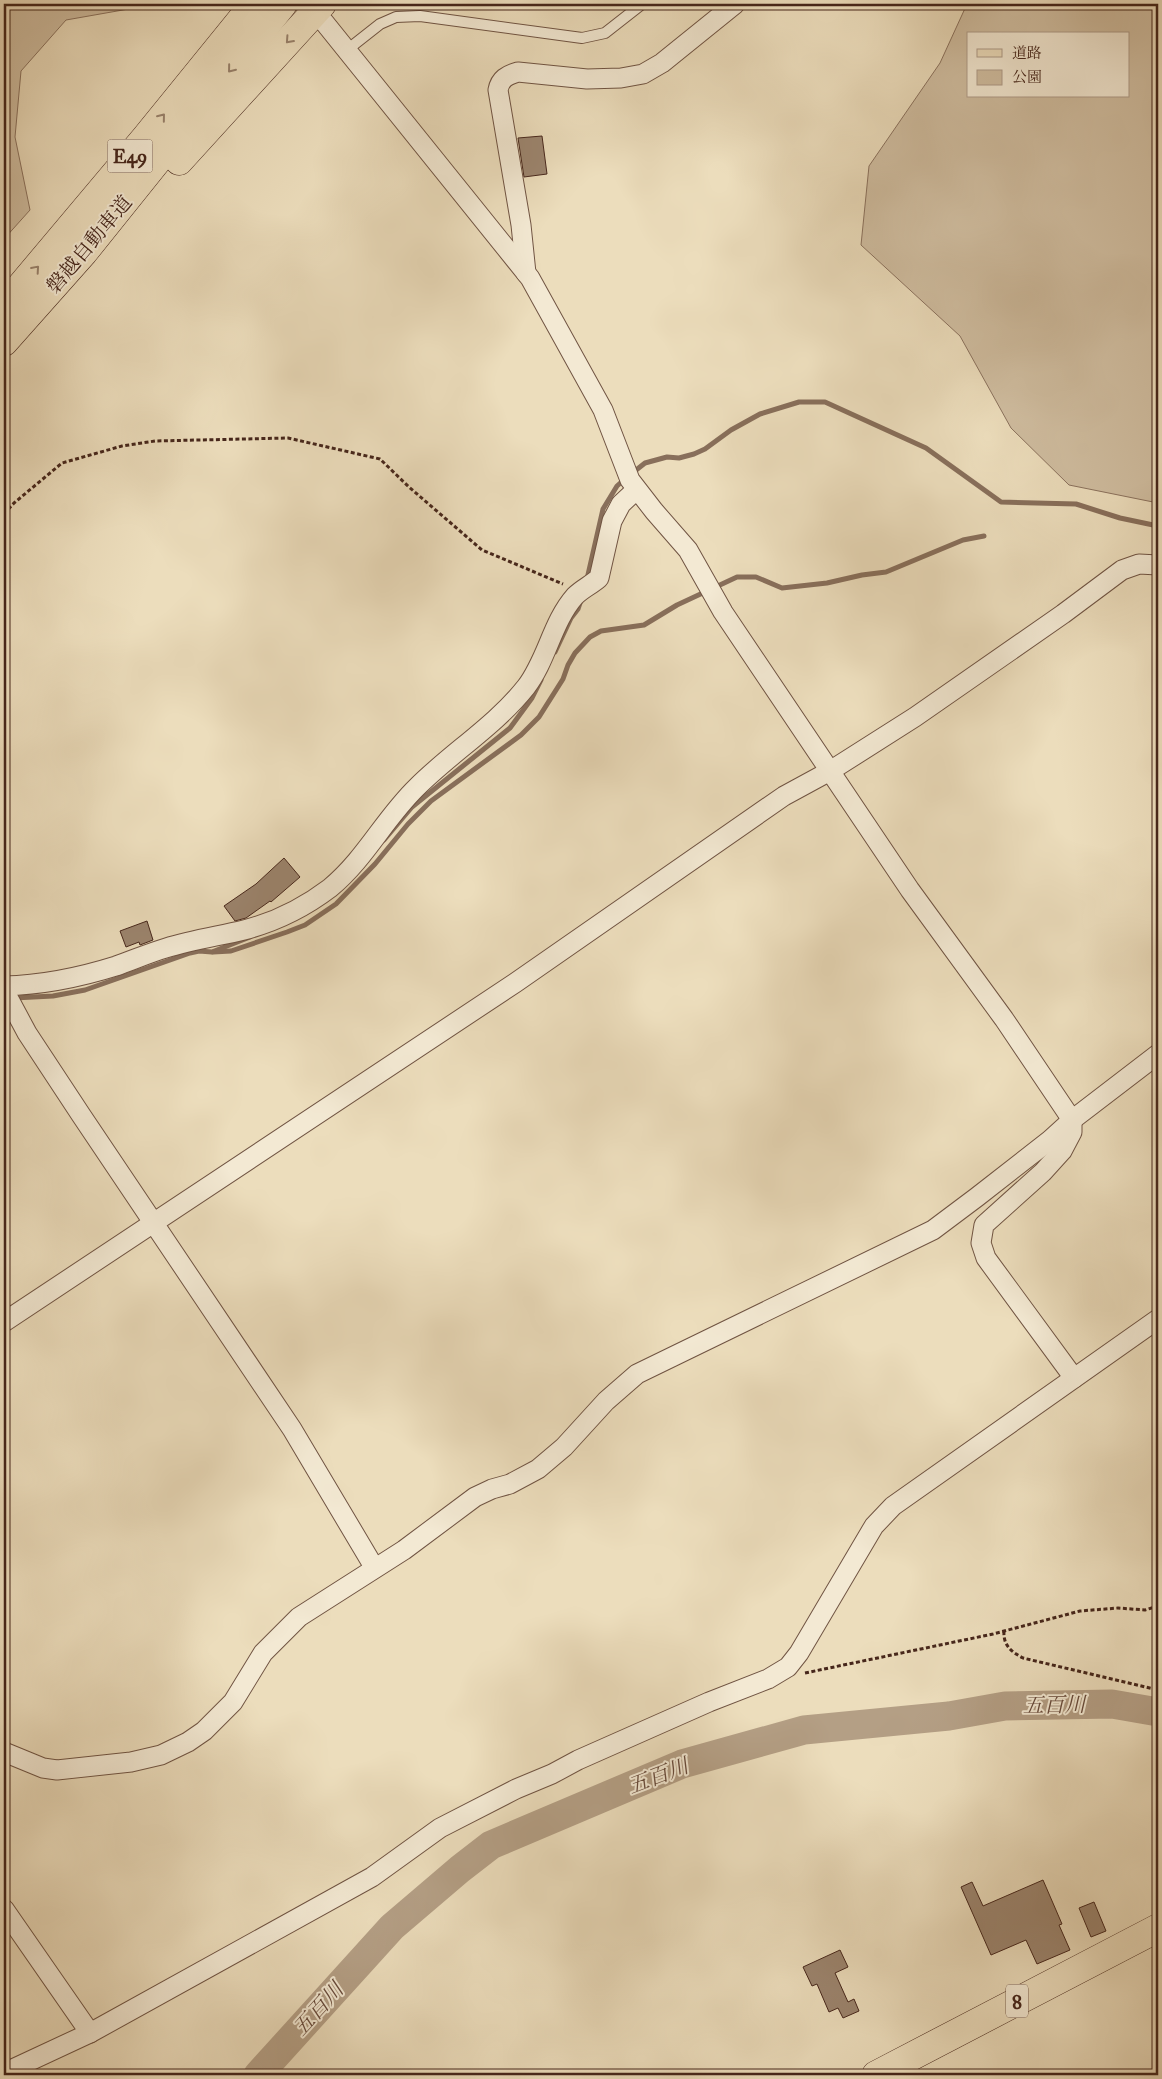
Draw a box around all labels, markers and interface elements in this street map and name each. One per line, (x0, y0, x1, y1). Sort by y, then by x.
legend (967, 32, 1130, 98)
one-way arrow (286, 35, 295, 44)
text: 道路 (1012, 44, 1042, 62)
one-way arrow (228, 63, 236, 72)
text: 公園 (1012, 68, 1042, 86)
one-way arrow (156, 114, 164, 123)
road number: E49 (108, 140, 152, 172)
street label: 磐越自動車道 (41, 190, 137, 298)
one-way arrow (30, 266, 38, 275)
water label: 五百川 (1022, 1691, 1088, 1719)
water label: 五百川 (624, 1752, 694, 1799)
water label: 五百川 (287, 1975, 350, 2041)
road number: 8 (1006, 1984, 1028, 2018)

